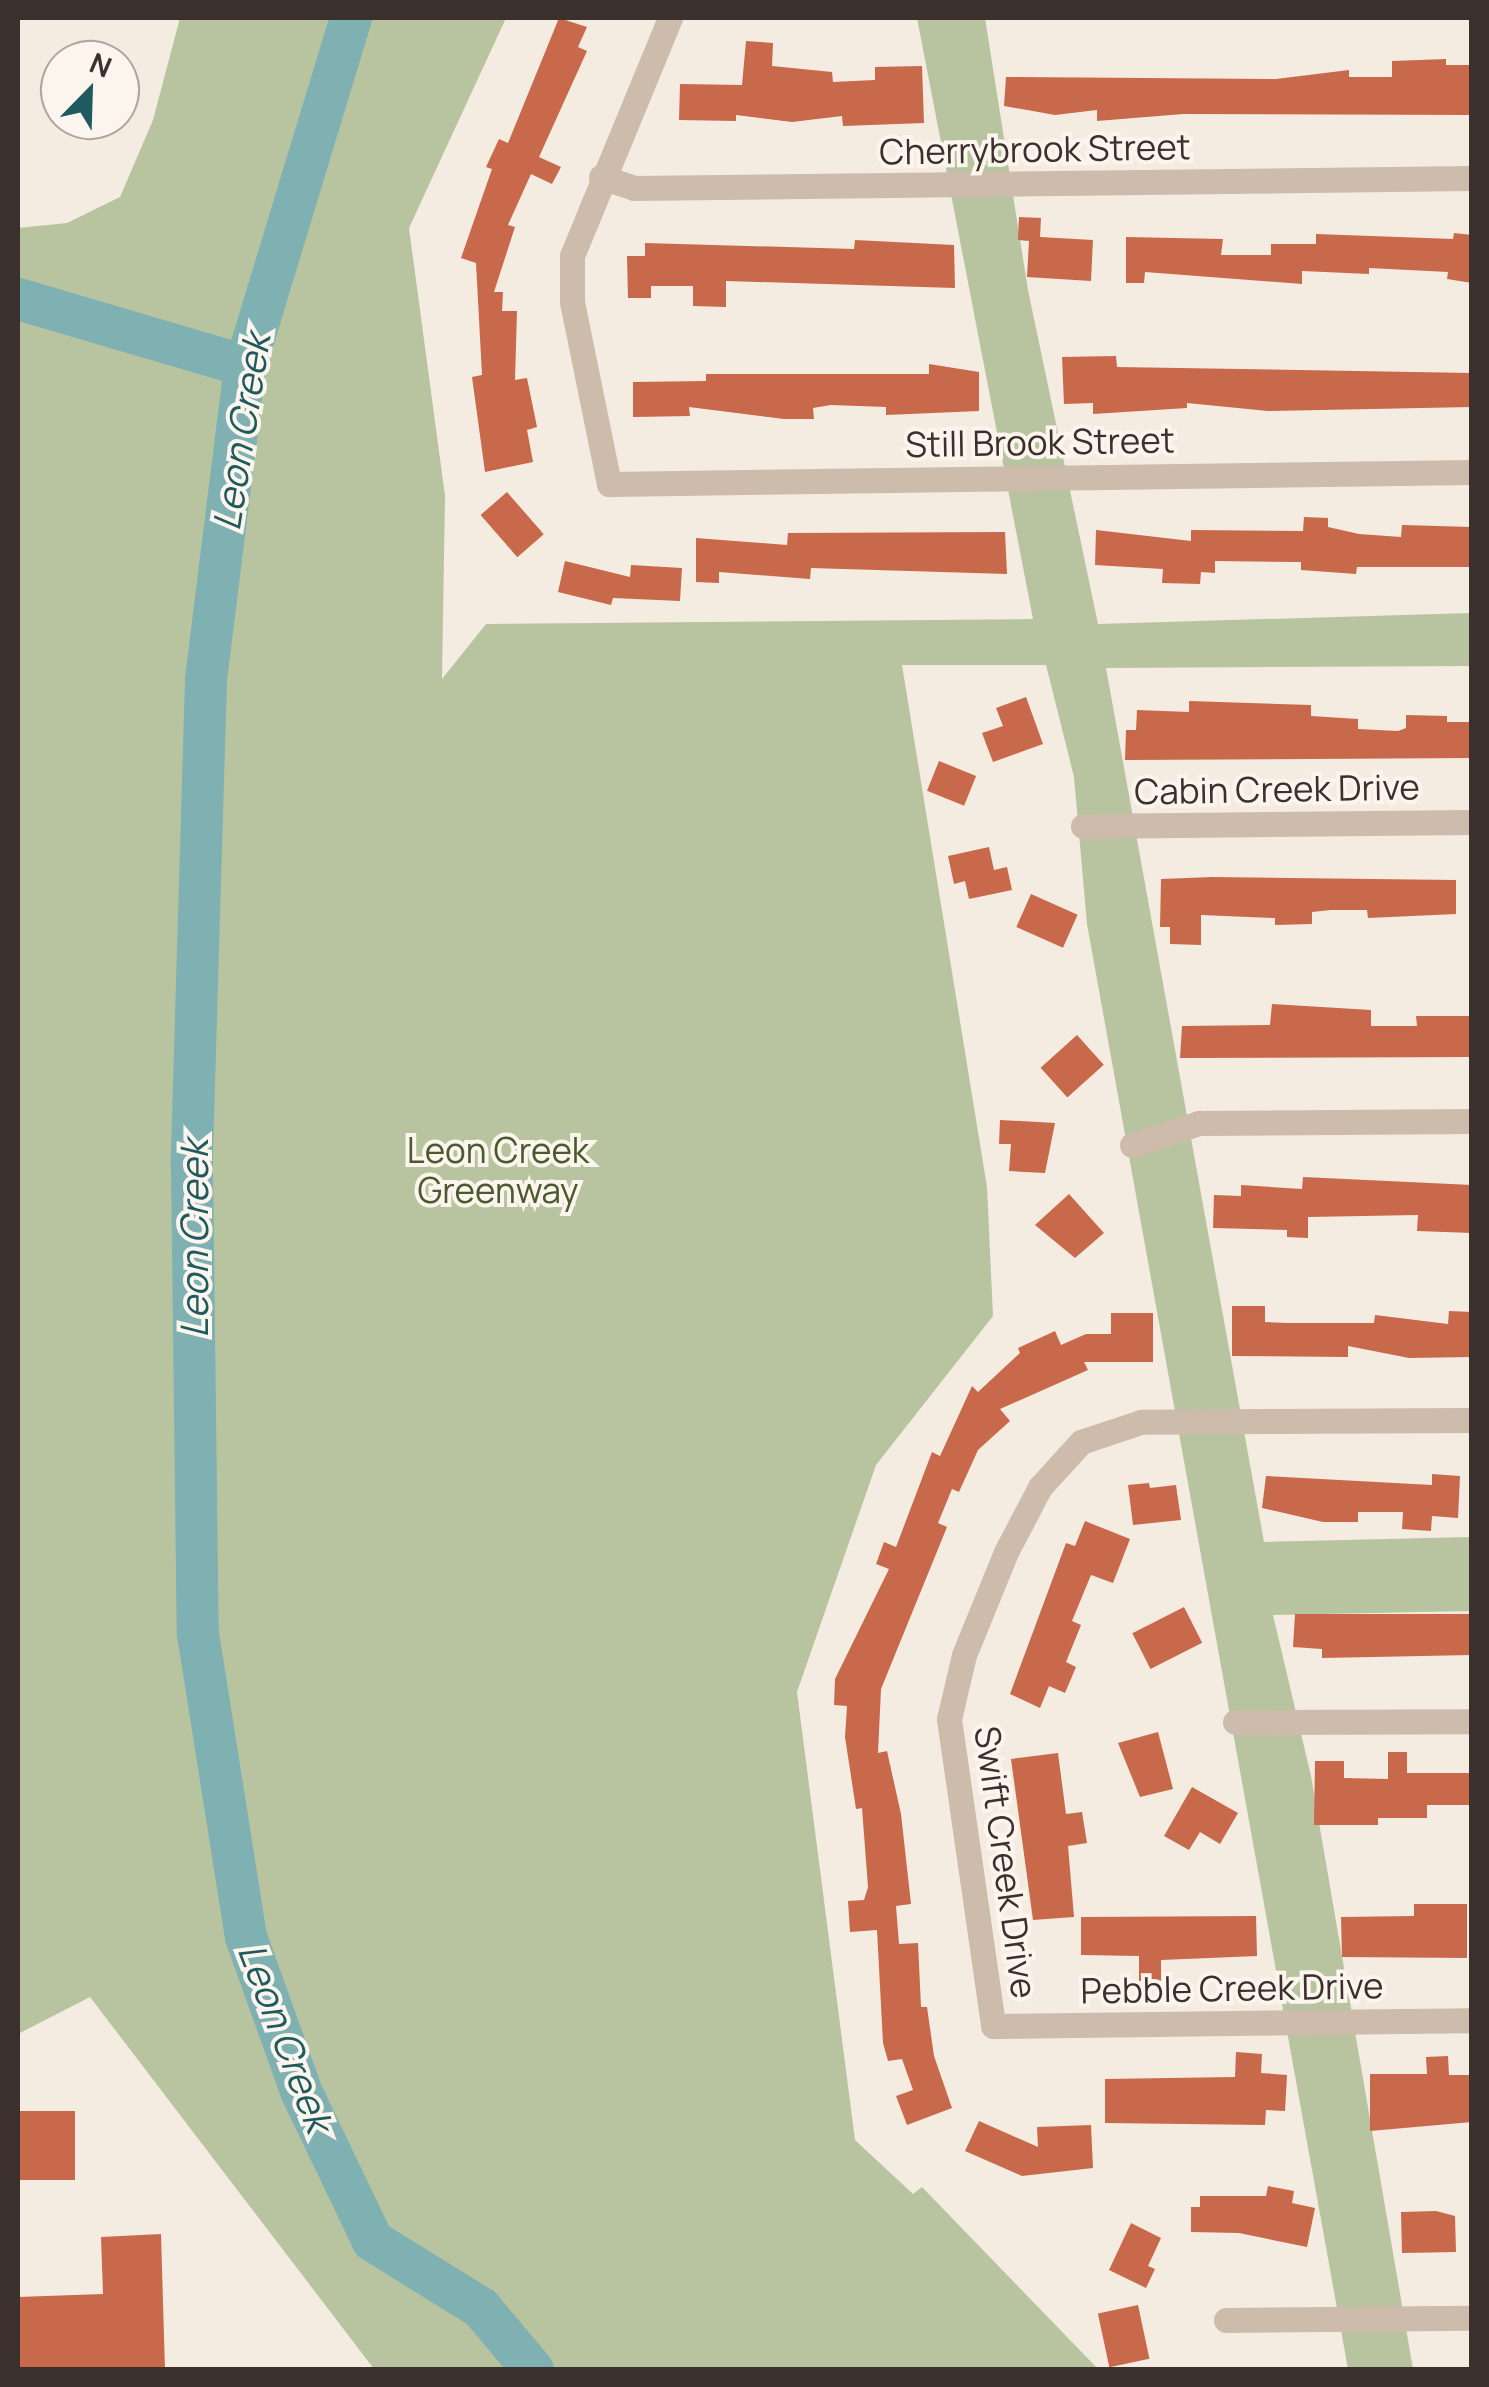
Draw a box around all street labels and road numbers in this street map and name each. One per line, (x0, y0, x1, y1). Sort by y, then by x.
street label: Cherrybrook Street (879, 125, 1191, 173)
street label: Still Brook Street (905, 419, 1175, 465)
street label: Cabin Creek Drive (1134, 766, 1420, 812)
street label: Swift Creek Drive (966, 1723, 1046, 2001)
street label: Pebble Creek Drive (1080, 1964, 1384, 2012)

